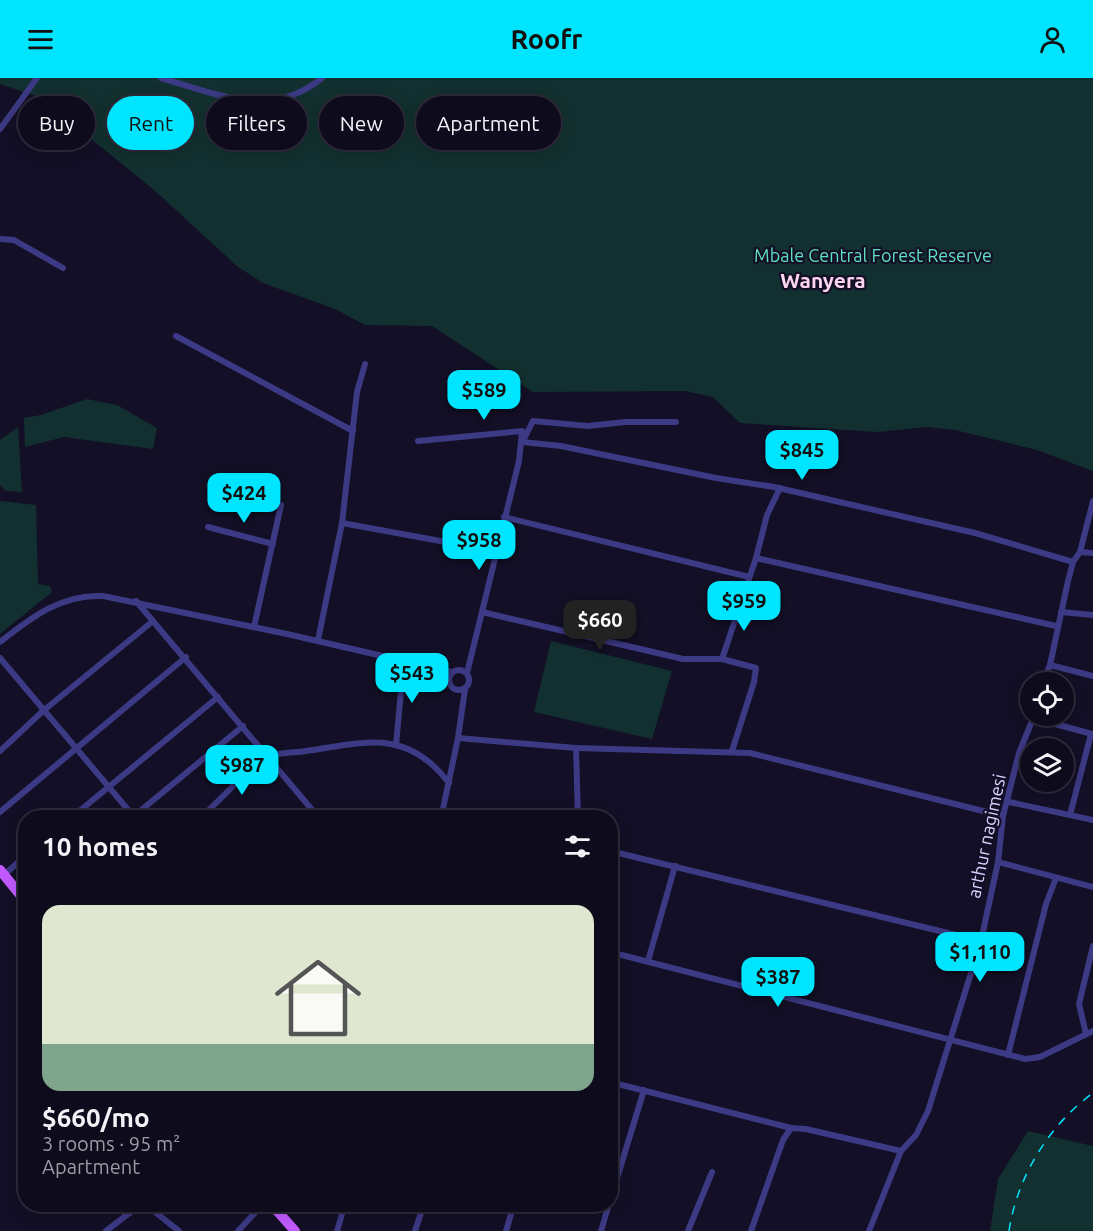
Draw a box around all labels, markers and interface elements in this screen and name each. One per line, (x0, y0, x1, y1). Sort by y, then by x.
icon: menu (24, 23, 57, 56)
icon: person (1036, 23, 1069, 56)
text: Roofr (511, 24, 582, 54)
chip: Buy (18, 96, 95, 150)
chip: Rent (107, 96, 194, 150)
chip: Filters (206, 96, 307, 150)
chip: New (319, 96, 404, 150)
chip: Apartment (416, 96, 561, 150)
park label: Mbale Central Forest Reserve (754, 245, 992, 265)
district label: Wanyera (780, 268, 866, 292)
pin: $589 (448, 370, 520, 421)
text: $589 (461, 378, 507, 401)
pin: $845 (766, 430, 838, 481)
text: $845 (779, 438, 825, 461)
pin: $424 (208, 473, 280, 524)
text: $424 (221, 481, 267, 504)
pin: $958 (443, 520, 515, 571)
text: $958 (456, 528, 502, 551)
pin: $959 (708, 581, 780, 632)
text: $959 (721, 589, 767, 612)
pin: $660 (564, 600, 636, 651)
text: $660 (577, 608, 623, 631)
pin: $543 (376, 653, 448, 704)
text: $543 (389, 661, 435, 684)
map controls (1020, 672, 1074, 792)
button: locate (1020, 672, 1074, 726)
button: layers (1020, 738, 1074, 792)
pin: $987 (206, 745, 278, 796)
text: $987 (219, 753, 265, 776)
street label: arthur nagimesi (963, 772, 1009, 900)
icon: filters (561, 830, 594, 863)
text: 10 homes (42, 832, 158, 861)
pin: $1,110 (931, 932, 1029, 983)
text: $1,110 (949, 940, 1011, 963)
icon: home (264, 944, 372, 1052)
pin: $387 (742, 957, 814, 1008)
text: $387 (755, 965, 801, 988)
text: $660/mo (42, 1103, 150, 1132)
text: 3 rooms · 95 m² (42, 1132, 180, 1155)
text: Apartment (42, 1155, 140, 1178)

